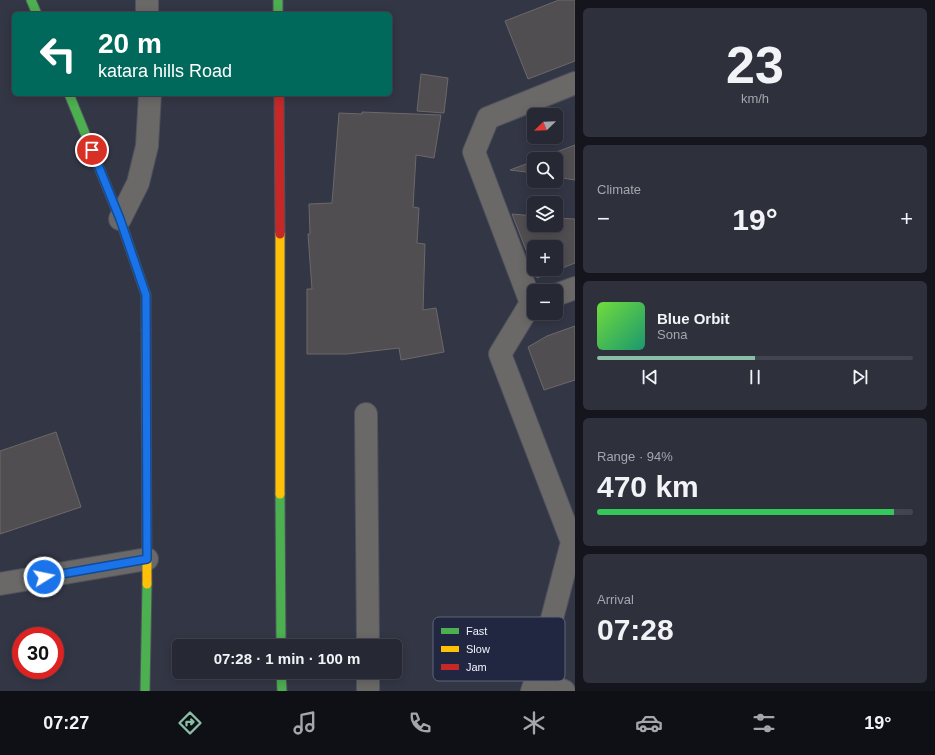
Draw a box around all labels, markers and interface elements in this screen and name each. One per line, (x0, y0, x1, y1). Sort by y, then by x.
icon: left (32, 28, 84, 80)
text: 20 m (98, 28, 162, 59)
text: 23 (726, 36, 784, 94)
text: katara hills Road (98, 61, 232, 81)
text: km/h (741, 91, 769, 106)
north arrow (527, 108, 563, 144)
map controls (527, 108, 563, 320)
pin (75, 133, 109, 167)
icon: arrive (81, 139, 103, 161)
button: search (527, 152, 563, 188)
text: Climate (597, 182, 641, 197)
button: layers (527, 196, 563, 232)
text: 19° (732, 203, 778, 236)
text: − (597, 206, 610, 231)
text: + (900, 206, 913, 231)
button: + (527, 240, 563, 276)
button: − (527, 284, 563, 320)
text: Blue Orbit (657, 310, 730, 327)
text: Sona (657, 327, 687, 342)
icon: previous (639, 366, 661, 388)
icon: pause (744, 366, 766, 388)
icon: next (849, 366, 871, 388)
text: Range · 94% (597, 449, 673, 464)
text: 470 km (597, 470, 699, 503)
position arrow (23, 556, 65, 598)
text: Arrival (597, 592, 634, 607)
text: 07:28 (597, 613, 674, 646)
legend (433, 617, 565, 681)
text: Fast (466, 625, 487, 637)
speed limit sign: 30 (12, 627, 64, 679)
text: Slow (466, 643, 490, 655)
text: 07:28 · 1 min · 100 m (214, 650, 360, 667)
text: Jam (466, 661, 487, 673)
icon: directions (176, 709, 204, 737)
icon: music (291, 709, 319, 737)
icon: phone (406, 709, 434, 737)
icon: climate (520, 709, 548, 737)
icon: car (635, 709, 663, 737)
icon: filters (750, 709, 778, 737)
text: 07:27 (43, 713, 89, 733)
text: 19° (864, 713, 892, 733)

